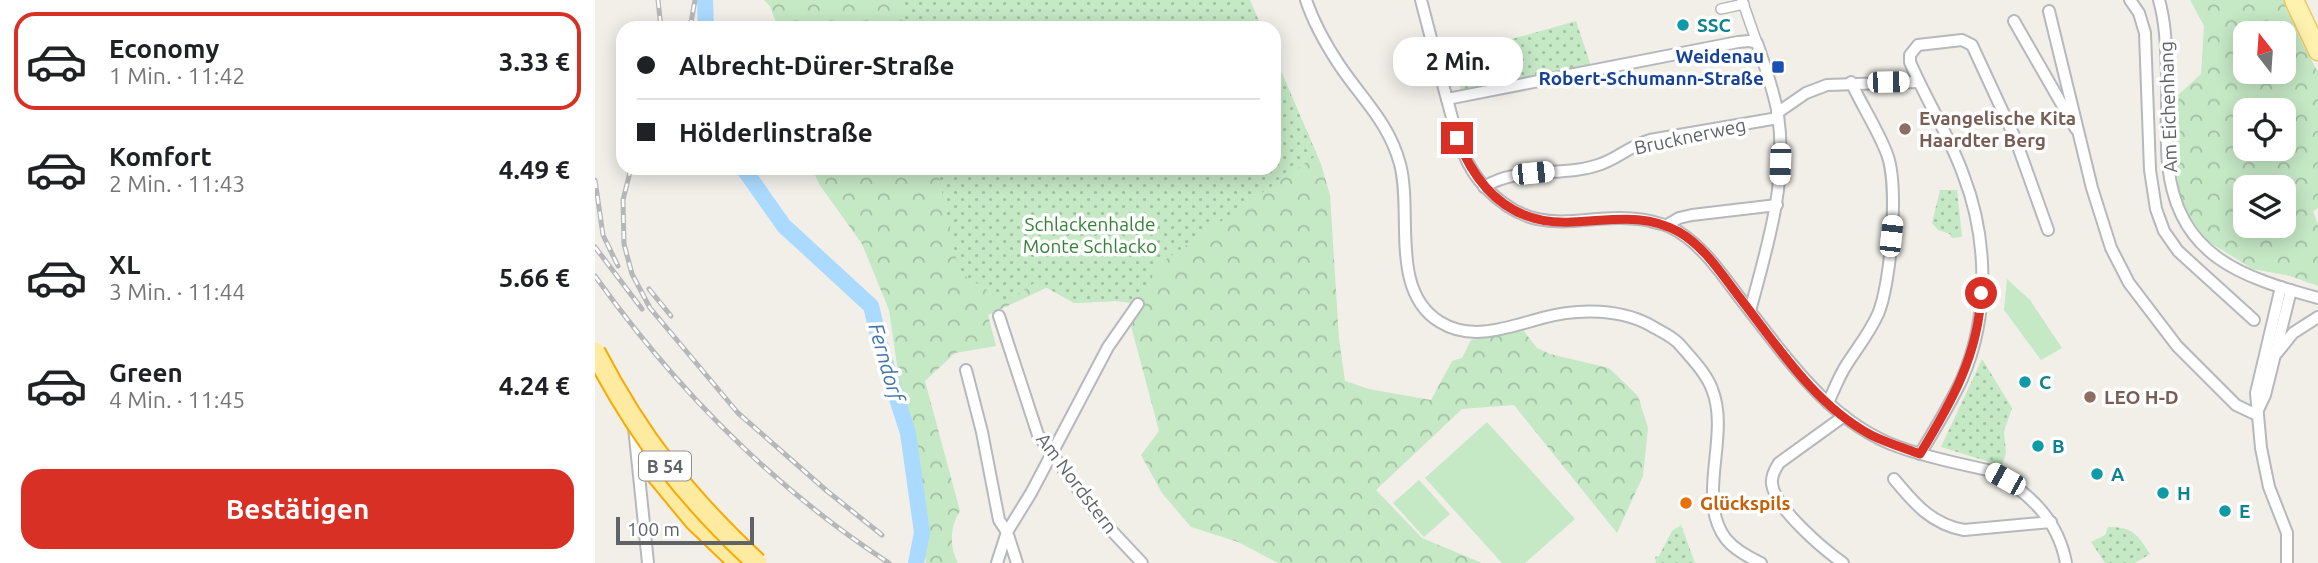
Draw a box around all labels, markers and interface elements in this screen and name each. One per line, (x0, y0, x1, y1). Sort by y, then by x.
place label: SSC (1697, 14, 1731, 36)
marker: SSC (1675, 17, 1691, 33)
north arrow (2233, 21, 2296, 84)
map controls (2233, 21, 2296, 238)
icon: car (25, 30, 88, 93)
text: Economy (109, 34, 219, 63)
callout: 2 Min. (1392, 37, 1522, 86)
street label: Am Eichenhang (2155, 41, 2181, 173)
place label: Weidenau Robert-Schumann-Straße (1539, 45, 1764, 89)
text: 3.33 € (499, 47, 570, 76)
text: 2 Min. (1426, 49, 1490, 74)
text: Albrecht-Dürer-Straße (679, 51, 955, 80)
marker: Weidenau Robert-Schumann-Straße (1770, 59, 1786, 75)
text: 1 Min. · 11:42 (109, 63, 245, 88)
car (1867, 71, 1910, 93)
button: locate (2233, 98, 2296, 161)
place label: Evangelische Kita Haardter Berg (1919, 107, 2076, 151)
street label: Brucknerweg (1632, 113, 1748, 159)
text: Hölderlinstraße (679, 118, 873, 147)
marker: Evangelische Kita Haardter Berg (1897, 121, 1913, 137)
route end (1441, 122, 1473, 154)
icon: car (25, 138, 88, 201)
text: Komfort (109, 142, 212, 171)
car (1769, 143, 1792, 185)
text: 4.49 € (499, 155, 570, 184)
car (1512, 160, 1555, 186)
text: 2 Min. · 11:43 (109, 171, 245, 196)
button: layers (2233, 175, 2296, 238)
park label: Schlackenhalde Monte Schlacko (1023, 213, 1157, 257)
car (1879, 214, 1904, 258)
icon: car (25, 246, 88, 309)
text: XL (109, 250, 140, 279)
text: 5.66 € (499, 263, 570, 292)
route start (1965, 277, 1997, 309)
text: 3 Min. · 11:44 (109, 279, 245, 304)
water label: Ferndorf (864, 320, 910, 407)
icon: car (25, 354, 88, 417)
text: Green (109, 358, 183, 387)
text: 4.24 € (499, 371, 570, 400)
place label: C (2039, 371, 2051, 393)
marker: C (2017, 374, 2033, 390)
place label: LEO H-D (2104, 386, 2179, 408)
text: 4 Min. · 11:45 (109, 387, 245, 412)
marker: LEO H-D (2082, 389, 2098, 405)
street label: Am Nordstern (1032, 428, 1122, 538)
place label: B (2052, 435, 2065, 457)
marker: B (2030, 438, 2046, 454)
road number: B 54 (639, 452, 691, 480)
car (1982, 460, 2029, 498)
place label: A (2111, 463, 2125, 485)
marker: A (2089, 466, 2105, 482)
button: Bestätigen (21, 469, 574, 549)
place label: H (2177, 482, 2191, 504)
marker: H (2155, 485, 2171, 501)
place label: Glückspils (1700, 492, 1790, 514)
marker: Glückspils (1678, 495, 1694, 511)
place label: E (2239, 500, 2250, 522)
marker: E (2217, 503, 2233, 519)
scale bar (616, 514, 754, 546)
text: 100 m (627, 518, 680, 540)

